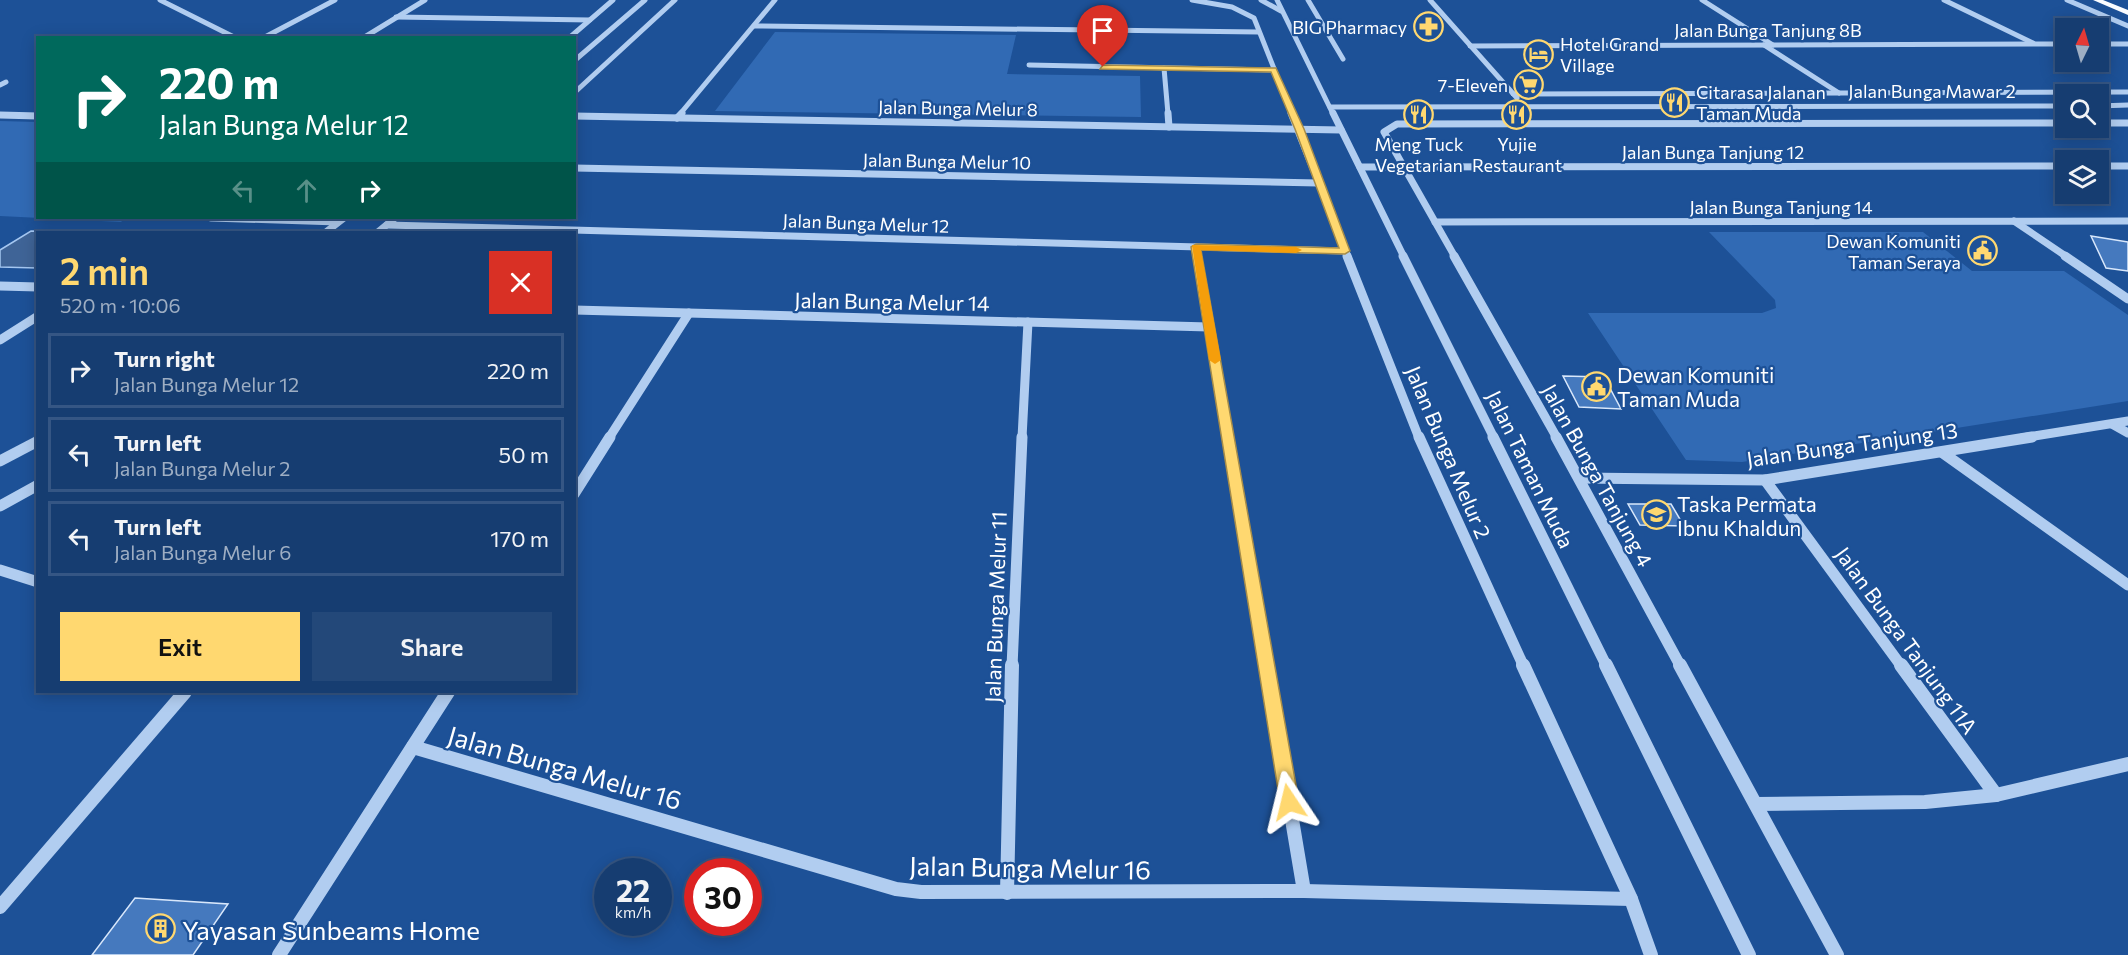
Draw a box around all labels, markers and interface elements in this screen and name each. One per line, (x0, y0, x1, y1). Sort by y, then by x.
pin (1077, 5, 1128, 67)
pharmacy icon: BIG Pharmacy (1412, 11, 1444, 43)
icon: arrive (1086, 14, 1119, 47)
place label: BIG Pharmacy (1292, 16, 1407, 38)
north arrow (2055, 18, 2109, 72)
map controls (2055, 18, 2109, 204)
street label: Jalan Bunga Tanjung 8B (1674, 19, 1862, 41)
place label: Hotel Grand Village (1560, 33, 1659, 76)
hotel icon: Hotel Grand Village (1523, 38, 1555, 70)
text: 220 m (159, 56, 279, 108)
icon: right (60, 60, 138, 138)
supermarket icon: 7-Eleven (1513, 69, 1545, 101)
place label: 7-Eleven (1438, 74, 1508, 96)
street label: Jalan Bunga Mawar 2 (1848, 80, 2016, 102)
place label: Citarasa Jalanan Taman Muda (1696, 81, 1826, 124)
button: search (2055, 84, 2109, 138)
restaurant icon: Citarasa Jalanan Taman Muda (1659, 86, 1691, 118)
street label: Jalan Bunga Melur 8 (878, 96, 1038, 120)
restaurant icon: Meng Tuck Vegetarian (1403, 99, 1435, 131)
restaurant icon: Yujie Restaurant (1501, 99, 1533, 131)
text: Jalan Bunga Melur 12 (159, 108, 409, 141)
place label: Meng Tuck Vegetarian (1375, 133, 1464, 176)
place label: Yujie Restaurant (1472, 133, 1562, 176)
street label: Jalan Bunga Tanjung 12 (1622, 141, 1804, 163)
street label: Jalan Bunga Melur 10 (863, 149, 1031, 173)
button: layers (2055, 150, 2109, 204)
icon: left (227, 174, 260, 207)
icon: ahead (290, 174, 323, 207)
icon: right (353, 174, 386, 207)
street label: Jalan Bunga Tanjung 14 (1689, 196, 1873, 218)
street label: Jalan Bunga Melur 12 (782, 209, 950, 237)
place label: Dewan Komuniti Taman Seraya (1826, 230, 1961, 273)
public building icon: Dewan Komuniti Taman Seraya (1966, 235, 1998, 267)
text: 2 min (60, 248, 149, 292)
button: close (489, 251, 552, 314)
street label: Jalan Bunga Melur 14 (794, 287, 990, 315)
text: 520 m · 10:06 (60, 293, 181, 317)
text: Turn right (114, 345, 215, 372)
icon: right (63, 354, 96, 387)
text: 220 m (487, 357, 549, 384)
street label: Jalan Bunga Melur 2 (1401, 362, 1497, 542)
place label: Dewan Komuniti Taman Muda (1617, 362, 1774, 411)
public building icon: Dewan Komuniti Taman Muda (1580, 370, 1612, 402)
text: Jalan Bunga Melur 12 (114, 372, 299, 396)
street label: Jalan Bunga Tanjung 4 (1537, 379, 1659, 571)
street label: Jalan Taman Muda (1482, 386, 1580, 552)
street label: Jalan Bunga Tanjung 13 (1745, 417, 1959, 471)
text: Turn left (114, 429, 201, 456)
icon: left (63, 438, 96, 471)
text: 50 m (499, 441, 549, 468)
text: Jalan Bunga Melur 2 (114, 456, 290, 480)
place label: Taska Permata Ibnu Khaldun (1677, 491, 1817, 540)
school or university icon: Taska Permata Ibnu Khaldun (1640, 499, 1672, 531)
street label: Jalan Bunga Melur 11 (979, 511, 1011, 703)
text: Turn left (114, 513, 201, 540)
icon: left (63, 522, 96, 555)
text: 170 m (490, 525, 549, 552)
text: Jalan Bunga Melur 6 (114, 540, 292, 564)
street label: Jalan Bunga Tanjung 11A (1831, 542, 1983, 738)
button: Exit (60, 612, 300, 681)
button: Share (312, 612, 552, 681)
street label: Jalan Bunga Melur 16 (444, 719, 686, 815)
position arrow (1257, 770, 1321, 834)
street label: Jalan Bunga Melur 16 (909, 849, 1151, 885)
speed limit sign: 30 (684, 858, 762, 936)
text: 22 (616, 871, 650, 908)
text: km/h (615, 903, 651, 921)
building icon: Yayasan Sunbeams Home (145, 913, 177, 945)
place label: Yayasan Sunbeams Home (182, 914, 480, 945)

